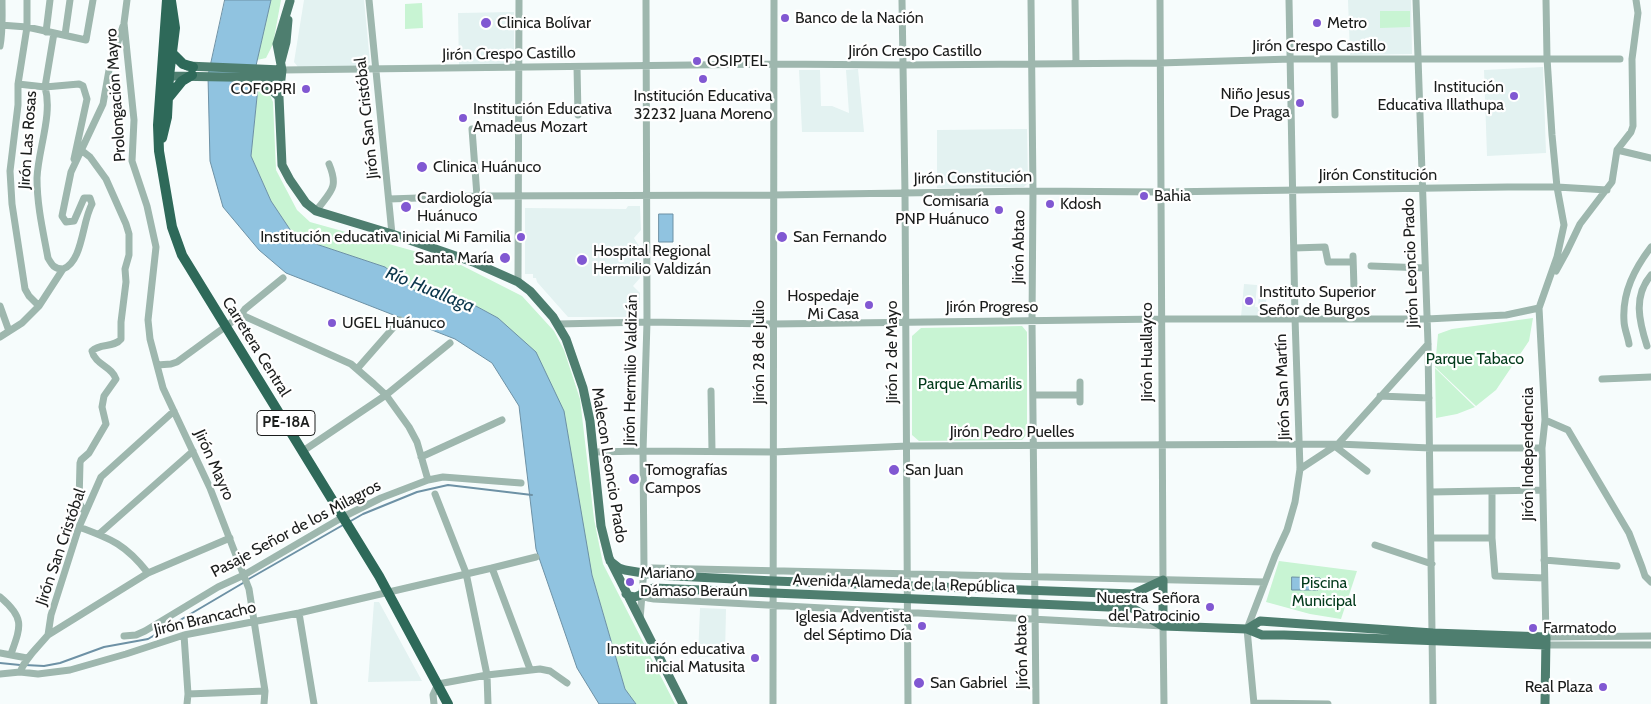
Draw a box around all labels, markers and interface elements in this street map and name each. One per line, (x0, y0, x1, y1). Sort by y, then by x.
place label: Banco de la Nación (795, 8, 924, 28)
marker: Banco de la Nación (779, 12, 791, 24)
place label: Clinica Bolívar (497, 13, 591, 33)
place label: Metro (1327, 13, 1367, 33)
marker: Clinica Bolívar (479, 16, 493, 30)
marker: Metro (1311, 17, 1323, 29)
street label: Prolongación Mayro (102, 28, 130, 162)
street label: Jirón Crespo Castillo (1252, 36, 1386, 56)
street label: Jirón Crespo Castillo (848, 41, 982, 61)
street label: Jirón Crespo Castillo (442, 43, 576, 65)
place label: OSIPTEL (707, 51, 767, 71)
marker: OSIPTEL (691, 55, 703, 67)
street label: Jirón San Cristóbal (351, 56, 383, 180)
marker: Institución Educativa 32232 Juana Moreno (697, 73, 709, 85)
place label: Institución Educativa Illathupa (1377, 77, 1504, 115)
place label: COFOPRI (231, 79, 296, 99)
marker: COFOPRI (300, 83, 312, 95)
place label: Niño Jesus De Praga (1220, 84, 1290, 122)
place label: Institución Educativa 32232 Juana Moreno (634, 86, 772, 124)
street label: Jirón Las Rosas (15, 90, 41, 190)
marker: Institución Educativa Illathupa (1508, 90, 1520, 102)
marker: Niño Jesus De Praga (1294, 97, 1306, 109)
place label: Institución Educativa Amadeus Mozart (473, 99, 612, 137)
marker: Institución Educativa Amadeus Mozart (457, 112, 469, 124)
place label: Clinica Huánuco (433, 157, 541, 177)
marker: Clinica Huánuco (415, 160, 429, 174)
street label: Jirón Constitución (1319, 165, 1437, 185)
street label: Jirón Constitución (914, 167, 1032, 189)
place label: Bahia (1154, 186, 1191, 206)
place label: Cardiología Huánuco (417, 188, 492, 226)
marker: Bahia (1138, 190, 1150, 202)
place label: Comisaría PNP Huánuco (895, 191, 989, 229)
place label: Kdosh (1060, 194, 1101, 214)
marker: Kdosh (1044, 198, 1056, 210)
street label: Jirón Leoncio Prado (1399, 198, 1423, 328)
marker: Cardiología Huánuco (399, 200, 413, 214)
marker: Comisaría PNP Huánuco (993, 204, 1005, 216)
street label: Jirón Abtao (1009, 210, 1029, 284)
place label: Institución educativa inicial Mi Familia (260, 227, 511, 247)
place label: San Fernando (793, 227, 887, 247)
marker: San Fernando (775, 230, 789, 244)
marker: Institución educativa inicial Mi Familia (515, 231, 527, 243)
place label: Hospital Regional Hermilio Valdizán (593, 241, 711, 279)
place label: Santa María (415, 248, 494, 268)
marker: Santa María (498, 251, 512, 265)
marker: Hospital Regional Hermilio Valdizán (575, 253, 589, 267)
water label: Río Huallaga (383, 262, 477, 318)
place label: Instituto Superior Señor de Burgos (1259, 282, 1376, 320)
place label: Hospedaje Mi Casa (787, 286, 859, 324)
street label: Carretera Central (218, 294, 294, 400)
street label: Jirón Hermilio Valdizán (620, 294, 642, 446)
marker: Instituto Superior Señor de Burgos (1243, 295, 1255, 307)
street label: Jirón Progreso (946, 297, 1038, 317)
marker: Hospedaje Mi Casa (863, 299, 875, 311)
street label: Jirón 28 de Julio (749, 300, 769, 404)
street label: Jirón 2 de Mayo (882, 300, 902, 404)
street label: Jirón Huallayco (1137, 302, 1157, 402)
place label: UGEL Huánuco (342, 313, 445, 333)
marker: UGEL Huánuco (326, 317, 338, 329)
street label: Jirón San Martín (1272, 333, 1294, 441)
park label: Parque Tabaco (1426, 349, 1524, 369)
park label: Parque Amarilis (918, 374, 1022, 394)
street label: Malecon Leoncio Prado (587, 386, 631, 544)
street label: Jirón Independencia (1518, 387, 1538, 521)
road number: PE-18A (257, 410, 315, 436)
street label: Jirón Pedro Puelles (950, 422, 1074, 442)
street label: Jirón Mayro (190, 427, 238, 503)
place label: Tomografías Campos (645, 460, 727, 498)
place label: San Juan (905, 460, 963, 480)
marker: San Juan (887, 463, 901, 477)
marker: Tomografías Campos (627, 472, 641, 486)
street label: Pasaje Señor de los Milagros (208, 476, 384, 582)
street label: Jirón San Cristóbal (32, 486, 90, 608)
place label: Mariano Dámaso Beraún (640, 563, 748, 601)
street label: Avenida Alameda de la República (792, 571, 1016, 597)
park label: Piscina Municipal (1292, 573, 1356, 611)
marker: Mariano Dámaso Beraún (624, 576, 636, 588)
place label: Nuestra Señora del Patrocinio (1096, 588, 1200, 626)
street label: Jirón Brancacho (152, 598, 258, 640)
marker: Nuestra Señora del Patrocinio (1204, 601, 1216, 613)
place label: Iglesia Adventista del Séptimo Día (795, 607, 912, 645)
street label: Jirón Abtao (1012, 615, 1032, 689)
place label: Farmatodo (1543, 618, 1617, 638)
marker: Iglesia Adventista del Séptimo Día (916, 620, 928, 632)
marker: Farmatodo (1527, 622, 1539, 634)
place label: Institución educativa inicial Matusita (606, 639, 745, 677)
marker: Institución educativa inicial Matusita (749, 652, 761, 664)
place label: San Gabriel (930, 673, 1007, 693)
marker: San Gabriel (912, 676, 926, 690)
place label: Real Plaza (1525, 677, 1593, 697)
marker: Real Plaza (1597, 681, 1609, 693)

